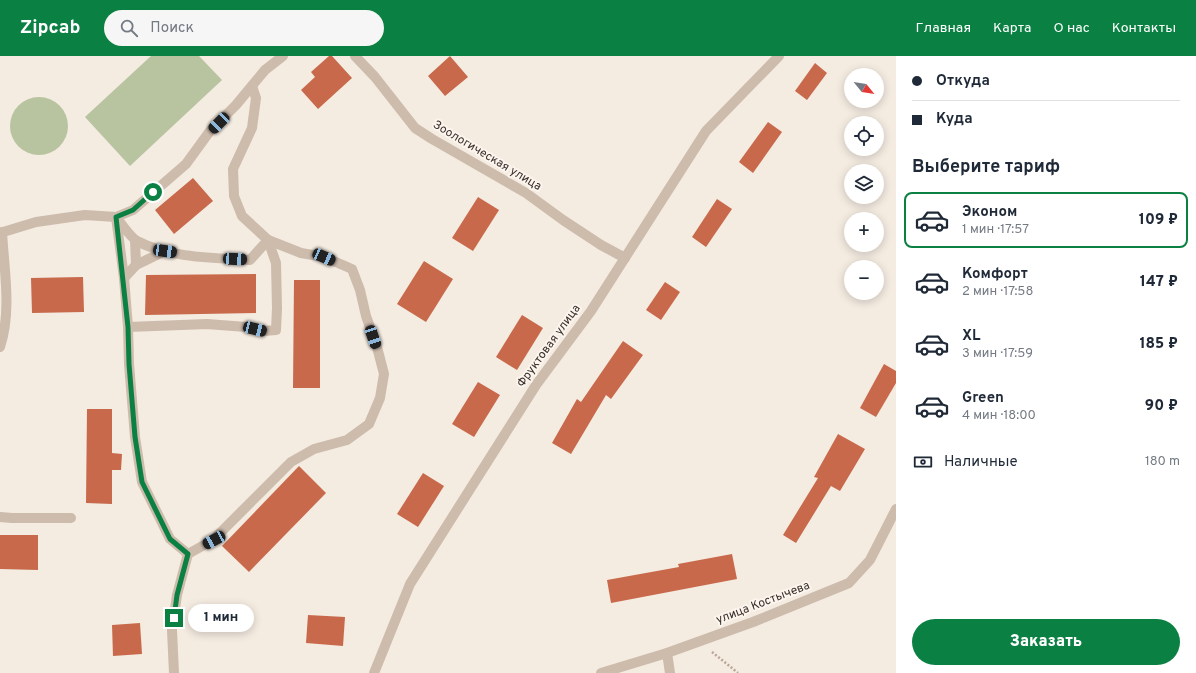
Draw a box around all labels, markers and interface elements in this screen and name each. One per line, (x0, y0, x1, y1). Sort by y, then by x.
search box (104, 10, 384, 46)
text: Zipcab (20, 16, 80, 40)
icon: search (118, 17, 140, 39)
text: Поиск (150, 19, 194, 38)
text: Главная (916, 20, 971, 37)
text: Карта (993, 20, 1031, 37)
text: О нас (1053, 20, 1090, 37)
text: Контакты (1112, 20, 1176, 37)
north arrow (844, 68, 884, 108)
map controls (844, 68, 884, 300)
text: Откуда (936, 72, 990, 91)
car (206, 110, 232, 136)
text: Куда (936, 110, 973, 129)
button: locate (844, 116, 884, 156)
street label: Зоологическая улица (430, 117, 544, 195)
text: Выберите тариф (912, 156, 1060, 179)
button: layers (844, 164, 884, 204)
route start (144, 183, 162, 201)
icon: car (914, 202, 950, 238)
text: Эконом (962, 203, 1017, 222)
text: 109 ₽ (1139, 211, 1178, 230)
button: + (844, 212, 884, 252)
text: 1 мин · 17:57 (962, 222, 1029, 238)
car (152, 243, 178, 259)
car (311, 247, 337, 267)
car (223, 252, 247, 266)
button: − (844, 260, 884, 300)
icon: car (914, 264, 950, 300)
text: Комфорт (962, 265, 1028, 284)
text: 147 ₽ (1140, 273, 1178, 292)
text: 2 мин · 17:58 (962, 284, 1033, 300)
street label: Фруктовая улица (514, 301, 584, 391)
car (242, 320, 268, 338)
car (363, 324, 383, 350)
icon: car (914, 326, 950, 362)
text: XL (962, 327, 980, 346)
text: 185 ₽ (1139, 335, 1178, 354)
text: 3 мин · 17:59 (962, 346, 1033, 362)
icon: car (914, 388, 950, 424)
text: Green (962, 389, 1004, 408)
text: 90 ₽ (1145, 397, 1178, 416)
text: 4 мин · 18:00 (962, 408, 1036, 424)
icon: cash (912, 451, 934, 473)
text: Наличные (944, 453, 1018, 472)
text: 180 m (1145, 454, 1180, 470)
car (201, 529, 227, 551)
street label: улица Костычева (714, 578, 812, 628)
callout: 1 мин (188, 604, 254, 632)
route end (165, 609, 183, 627)
text: 1 мин (204, 610, 238, 626)
button: Заказать (912, 619, 1180, 665)

